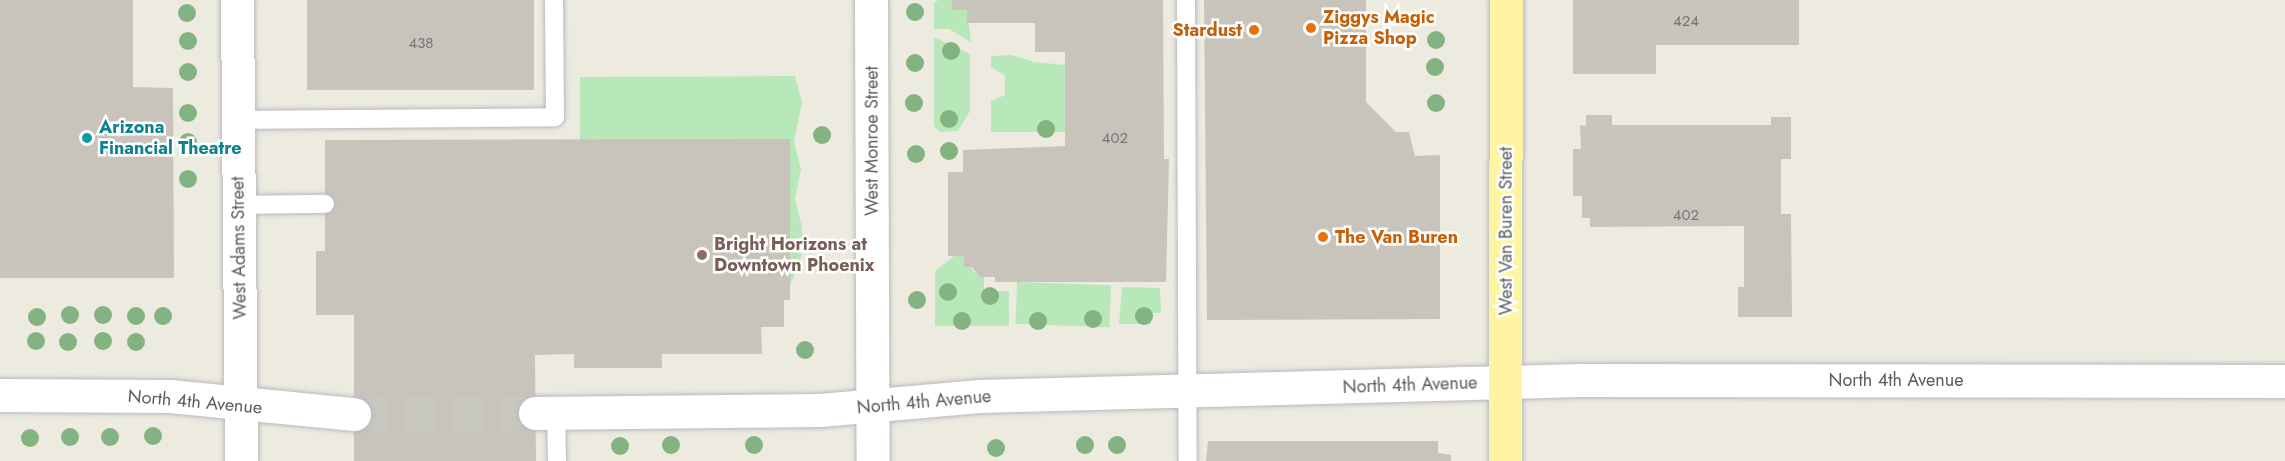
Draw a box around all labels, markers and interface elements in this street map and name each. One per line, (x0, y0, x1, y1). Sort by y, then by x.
place label: Ziggys Magic Pizza Shop (1323, 7, 1435, 50)
house number: 424 (1673, 13, 1699, 31)
place label: Stardust (1173, 19, 1242, 41)
marker: Ziggys Magic Pizza Shop (1304, 21, 1318, 35)
marker: Stardust (1247, 23, 1261, 37)
house number: 438 (408, 35, 434, 53)
street label: West Monroe Street (861, 66, 883, 216)
place label: Arizona Financial Theatre (99, 117, 242, 160)
house number: 402 (1102, 130, 1128, 148)
marker: Arizona Financial Theatre (80, 131, 94, 145)
street label: West Van Buren Street (1495, 147, 1517, 315)
street label: West Adams Street (227, 176, 251, 320)
house number: 402 (1673, 207, 1699, 225)
place label: The Van Buren (1335, 226, 1458, 248)
marker: The Van Buren (1316, 230, 1330, 244)
place label: Bright Horizons at Downtown Phoenix (714, 234, 874, 276)
marker: Bright Horizons at Downtown Phoenix (695, 248, 709, 262)
street label: North 4th Avenue (1829, 369, 1963, 391)
street label: North 4th Avenue (1342, 372, 1478, 398)
street label: North 4th Avenue (127, 385, 263, 419)
street label: North 4th Avenue (856, 385, 992, 419)

